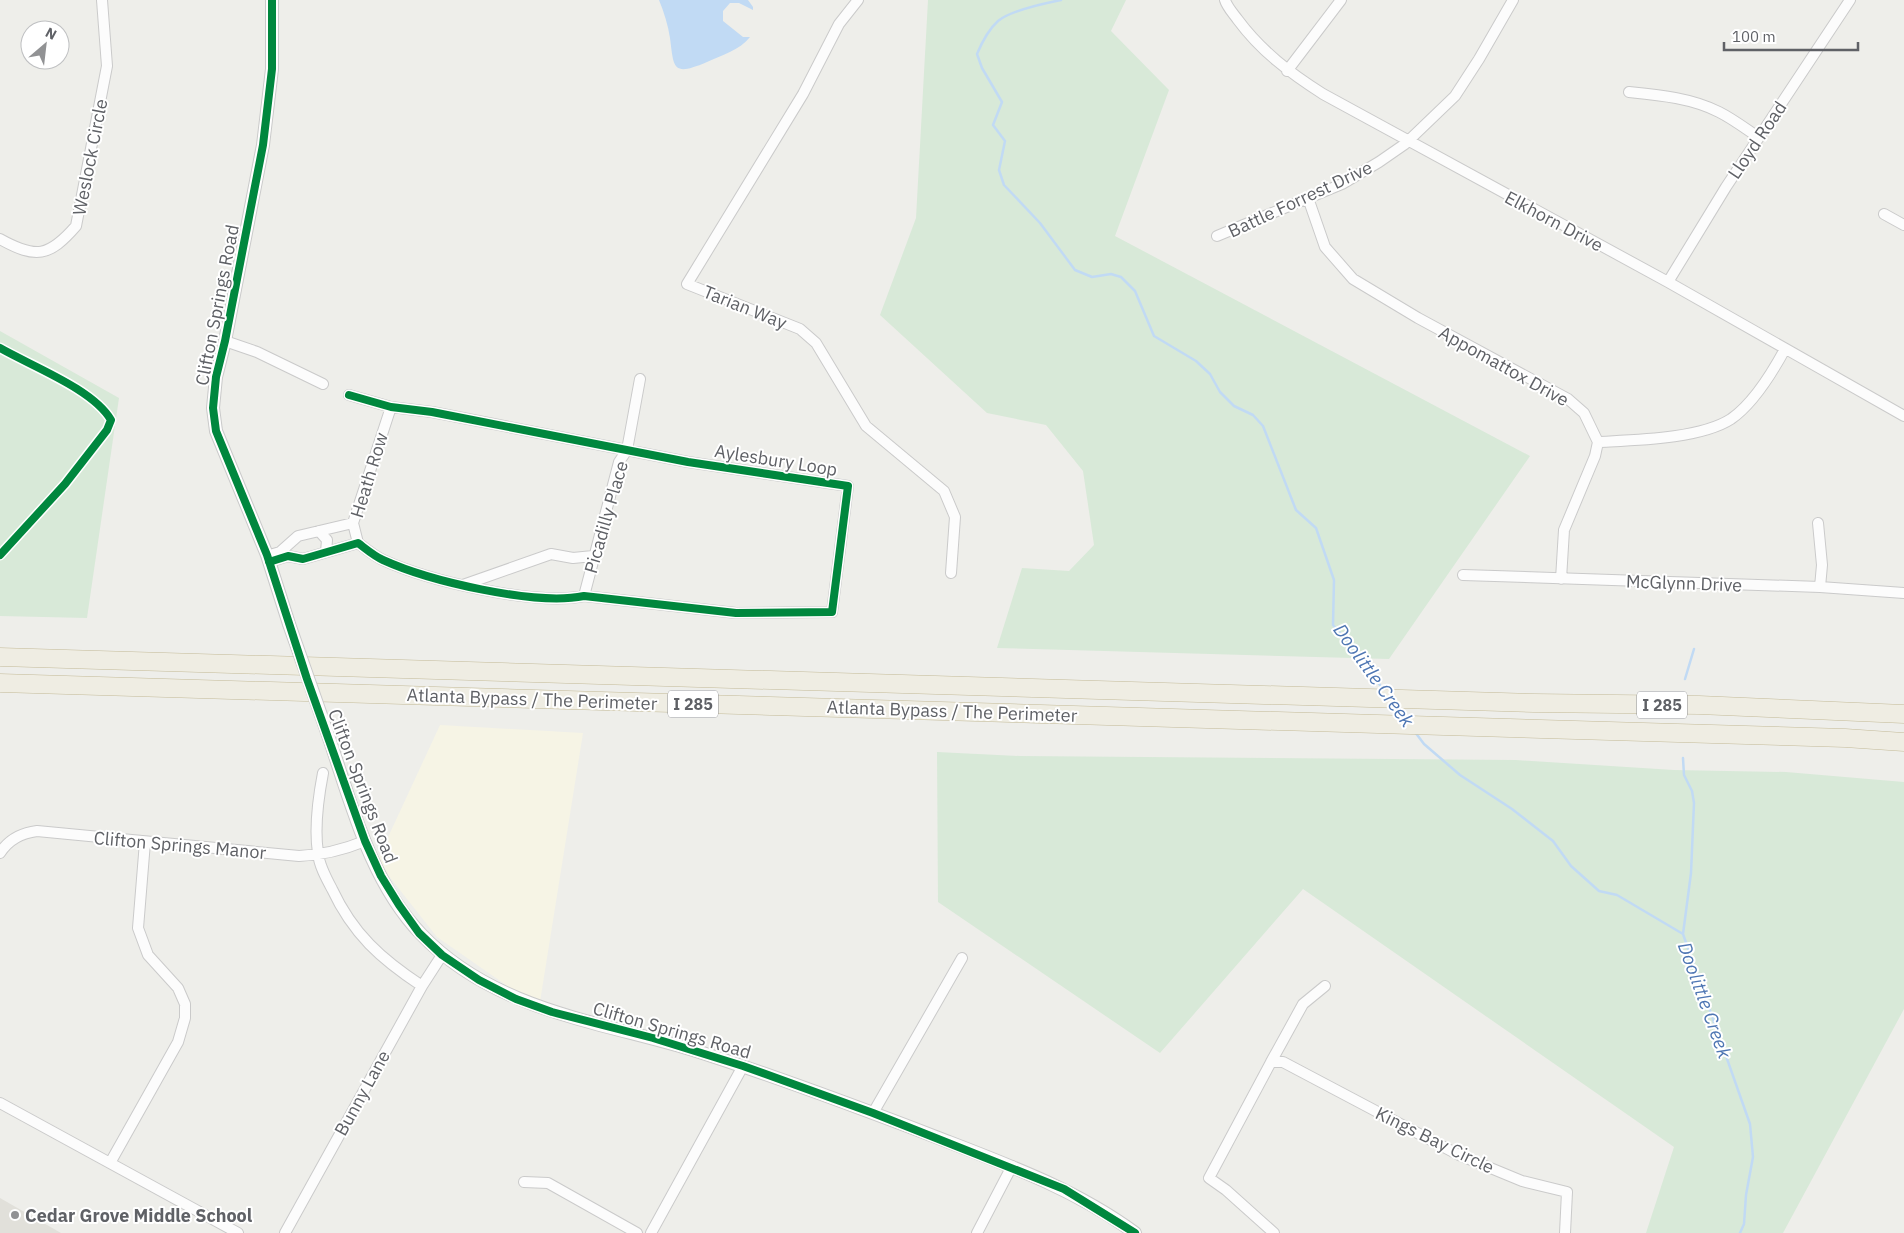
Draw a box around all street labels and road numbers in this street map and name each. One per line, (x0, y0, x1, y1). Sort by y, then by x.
street label: Weslock Circle (67, 97, 113, 217)
street label: Lloyd Road (1723, 97, 1791, 183)
street label: Battle Forrest Drive (1224, 155, 1376, 243)
street label: Elkhorn Drive (1501, 185, 1607, 257)
street label: Clifton Springs Road (190, 223, 244, 387)
street label: Tarian Way (700, 280, 790, 334)
street label: Appomattox Drive (1435, 321, 1573, 411)
street label: Heath Row (345, 429, 393, 520)
street label: Aylesbury Loop (713, 439, 839, 481)
street label: Picadilly Place (579, 458, 633, 576)
street label: McGlynn Drive (1625, 569, 1743, 597)
street label: Atlanta Bypass / The Perimeter (406, 683, 658, 715)
road number: I 285 (668, 691, 718, 718)
road number: I 285 (1637, 692, 1687, 718)
street label: Atlanta Bypass / The Perimeter (826, 695, 1078, 727)
street label: Clifton Springs Road (323, 706, 403, 866)
street label: Clifton Springs Manor (93, 826, 268, 864)
street label: Clifton Springs Road (590, 996, 754, 1064)
street label: Bunny Lane (329, 1046, 395, 1140)
street label: Kings Bay Circle (1372, 1101, 1498, 1179)

